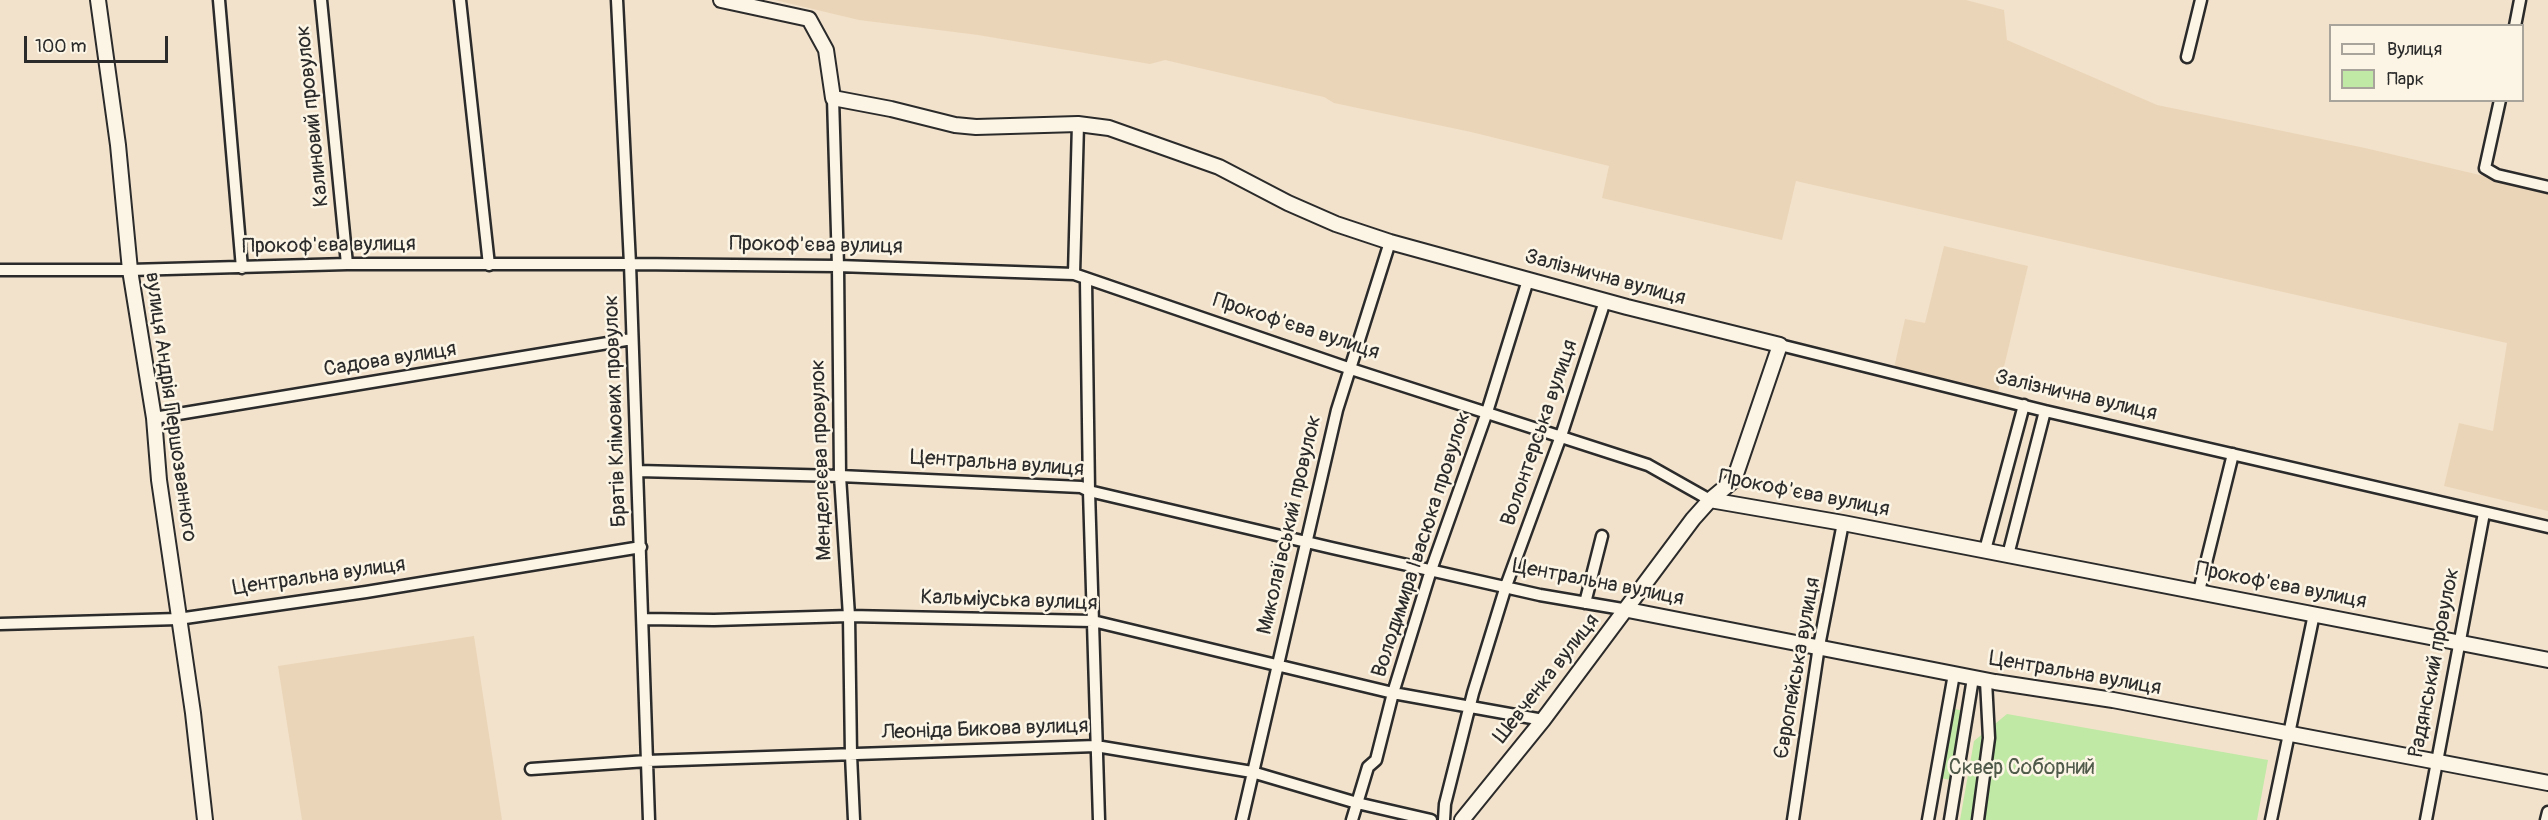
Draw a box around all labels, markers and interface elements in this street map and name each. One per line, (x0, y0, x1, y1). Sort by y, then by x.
scale bar (27, 24, 171, 62)
street label: Калиновий провулок (291, 24, 335, 208)
legend (2329, 24, 2524, 102)
text: 100 m (35, 35, 87, 58)
text: Вулиця (2387, 38, 2442, 61)
text: Парк (2387, 68, 2424, 91)
street label: Прокоф'єва вулиця (242, 232, 416, 260)
street label: Прокоф'єва вулиця (729, 232, 903, 260)
street label: Залізнична вулиця (1522, 244, 1688, 312)
street label: вулиця Андрія Першозванного (139, 271, 201, 543)
street label: Прокоф'єва вулиця (1210, 288, 1382, 366)
street label: Братів Клімових провулок (599, 294, 633, 528)
street label: Садова вулиця (322, 337, 458, 383)
street label: Волонтерська вулиця (1496, 337, 1584, 529)
street label: Менделєєва провулок (806, 359, 838, 561)
street label: Залізнична вулиця (1993, 365, 2159, 427)
street label: Володимира Івасюка провулок (1367, 409, 1477, 681)
street label: Миколаївський провулок (1252, 413, 1328, 637)
street label: Центральна вулиця (909, 445, 1085, 483)
street label: Прокоф'єва вулиця (1716, 465, 1892, 523)
street label: Центральна вулиця (231, 552, 407, 602)
street label: Центральна вулиця (1510, 554, 1686, 612)
street label: Прокоф'єва вулиця (2193, 557, 2369, 615)
street label: Радянський провулок (2404, 566, 2466, 760)
street label: Європейська вулиця (1770, 575, 1826, 761)
street label: Кальміуська вулиця (920, 585, 1098, 617)
street label: Шевченка вулиця (1489, 609, 1605, 749)
street label: Центральна вулиця (1987, 646, 2163, 702)
street label: Леоніда Бикова вулиця (881, 714, 1089, 746)
park label: Сквер Соборний (1949, 756, 2095, 782)

